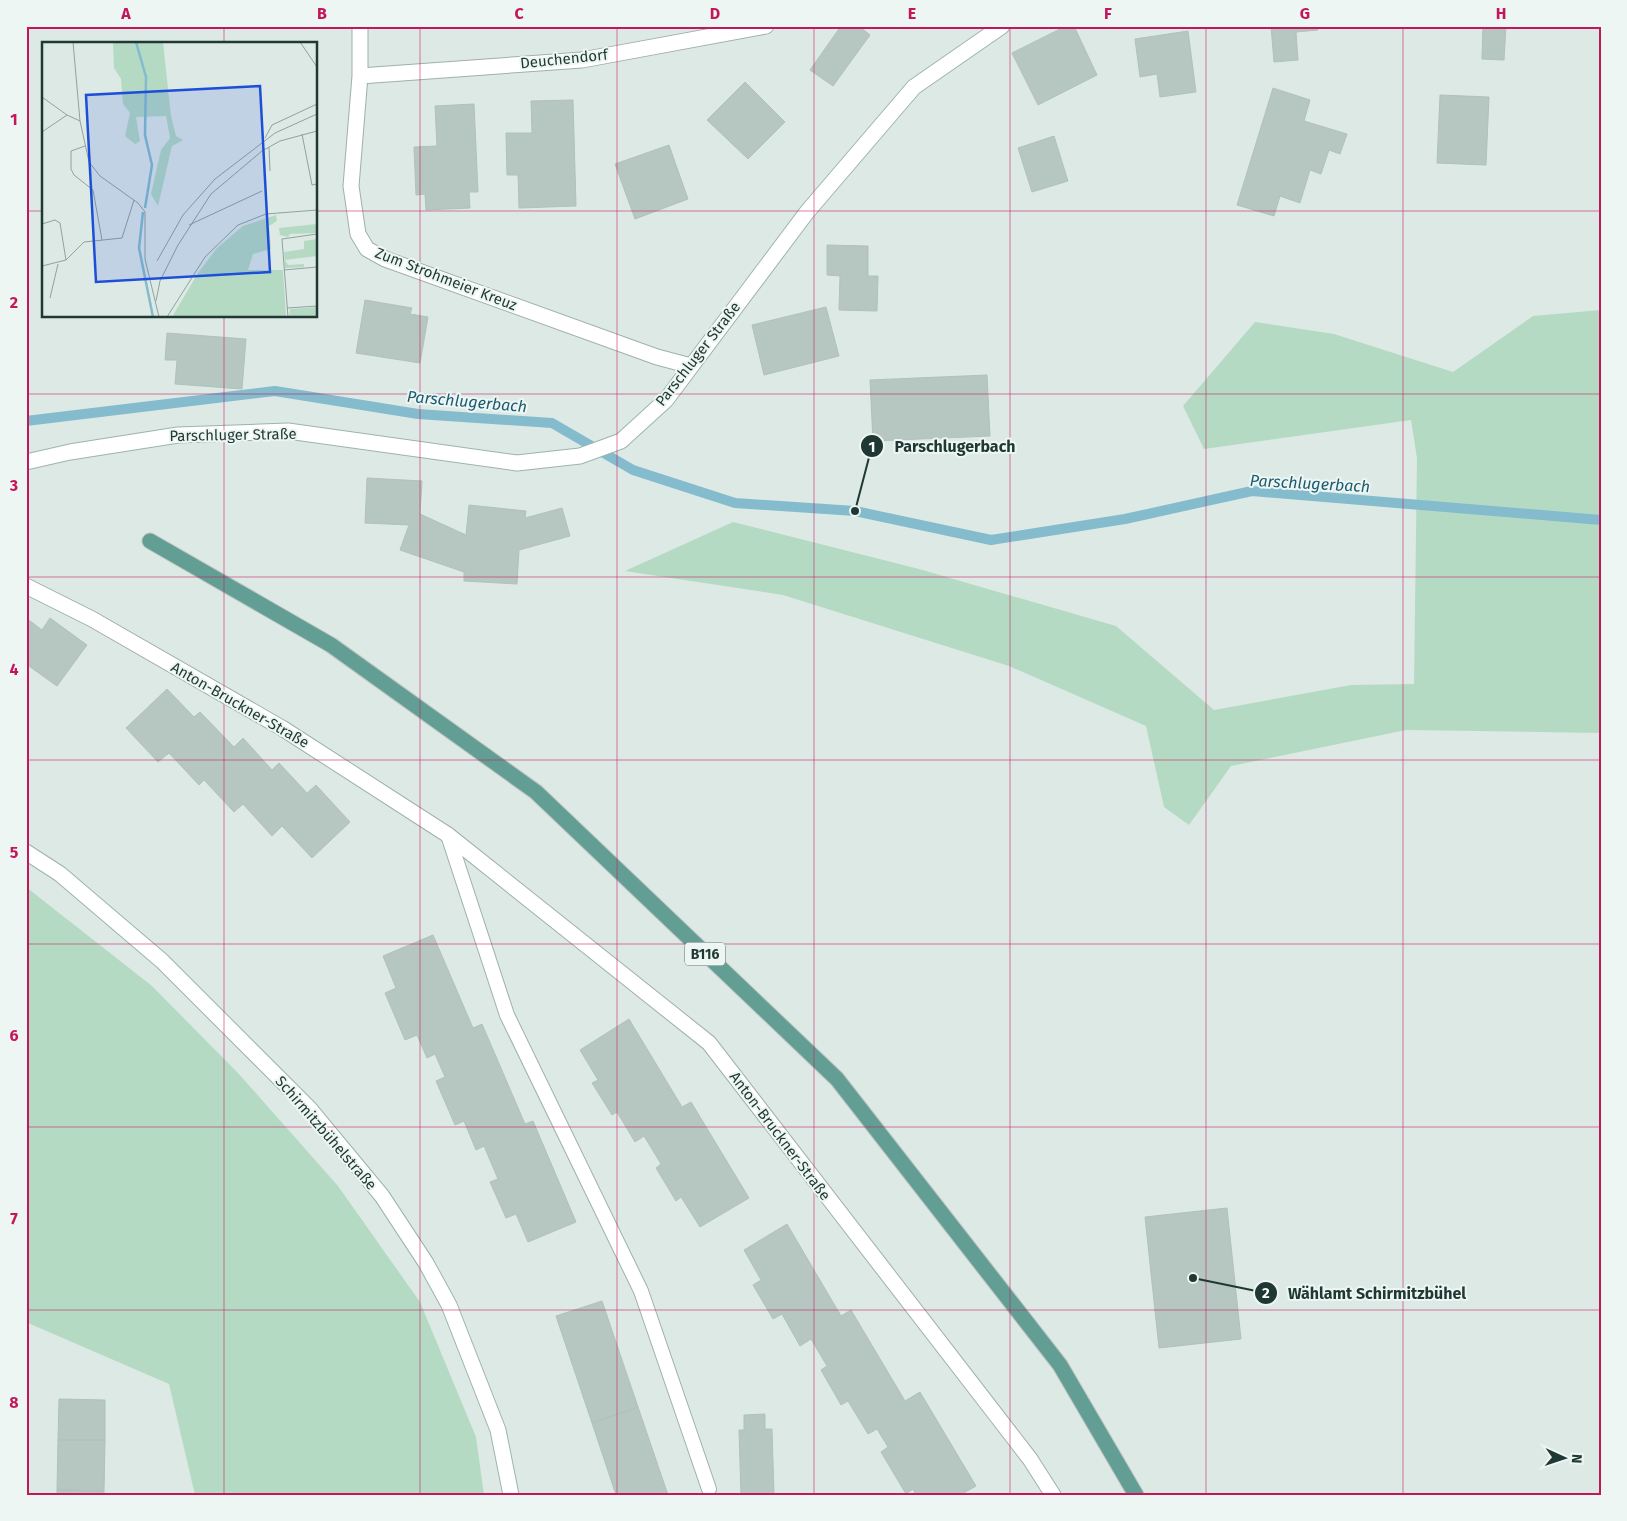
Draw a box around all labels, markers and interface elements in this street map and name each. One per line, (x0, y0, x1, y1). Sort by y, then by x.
text: A (120, 4, 131, 23)
text: B (317, 4, 327, 23)
text: C (514, 4, 524, 23)
text: D (710, 4, 720, 23)
text: E (908, 4, 916, 23)
text: F (1104, 4, 1112, 23)
text: G (1300, 4, 1310, 23)
text: H (1496, 4, 1506, 23)
inset map (42, 42, 318, 318)
street label: Deuchendorf (519, 45, 610, 73)
text: 1 (10, 110, 18, 129)
street label: Zum Strohmeier Kreuz (373, 244, 520, 315)
text: 2 (10, 293, 18, 312)
street label: Parschluger Straße (652, 298, 744, 410)
water label: Parschlugerbach (406, 387, 528, 416)
street label: Parschluger Straße (169, 425, 297, 445)
callout: Parschlugerbach (860, 431, 1026, 462)
text: Parschlugerbach (894, 437, 1016, 456)
text: 1 (869, 438, 875, 456)
water label: Parschlugerbach (1249, 471, 1371, 496)
text: 3 (9, 476, 18, 495)
street label: Anton-Bruckner-Straße (168, 658, 312, 752)
text: 4 (9, 660, 19, 679)
text: 5 (10, 843, 19, 862)
road number: B116 (685, 942, 725, 966)
text: 6 (9, 1026, 19, 1045)
street label: Anton-Bruckner-Straße (726, 1068, 834, 1204)
street label: Schirmitzbühelstraße (272, 1072, 380, 1194)
text: 7 (10, 1209, 18, 1228)
callout: Wählamt Schirmitzbühel (1253, 1278, 1476, 1309)
text: 2 (1262, 1284, 1270, 1302)
text: Wählamt Schirmitzbühel (1288, 1284, 1466, 1303)
text: 8 (9, 1393, 19, 1412)
north arrow (1540, 1434, 1590, 1484)
text: N (1568, 1454, 1585, 1464)

